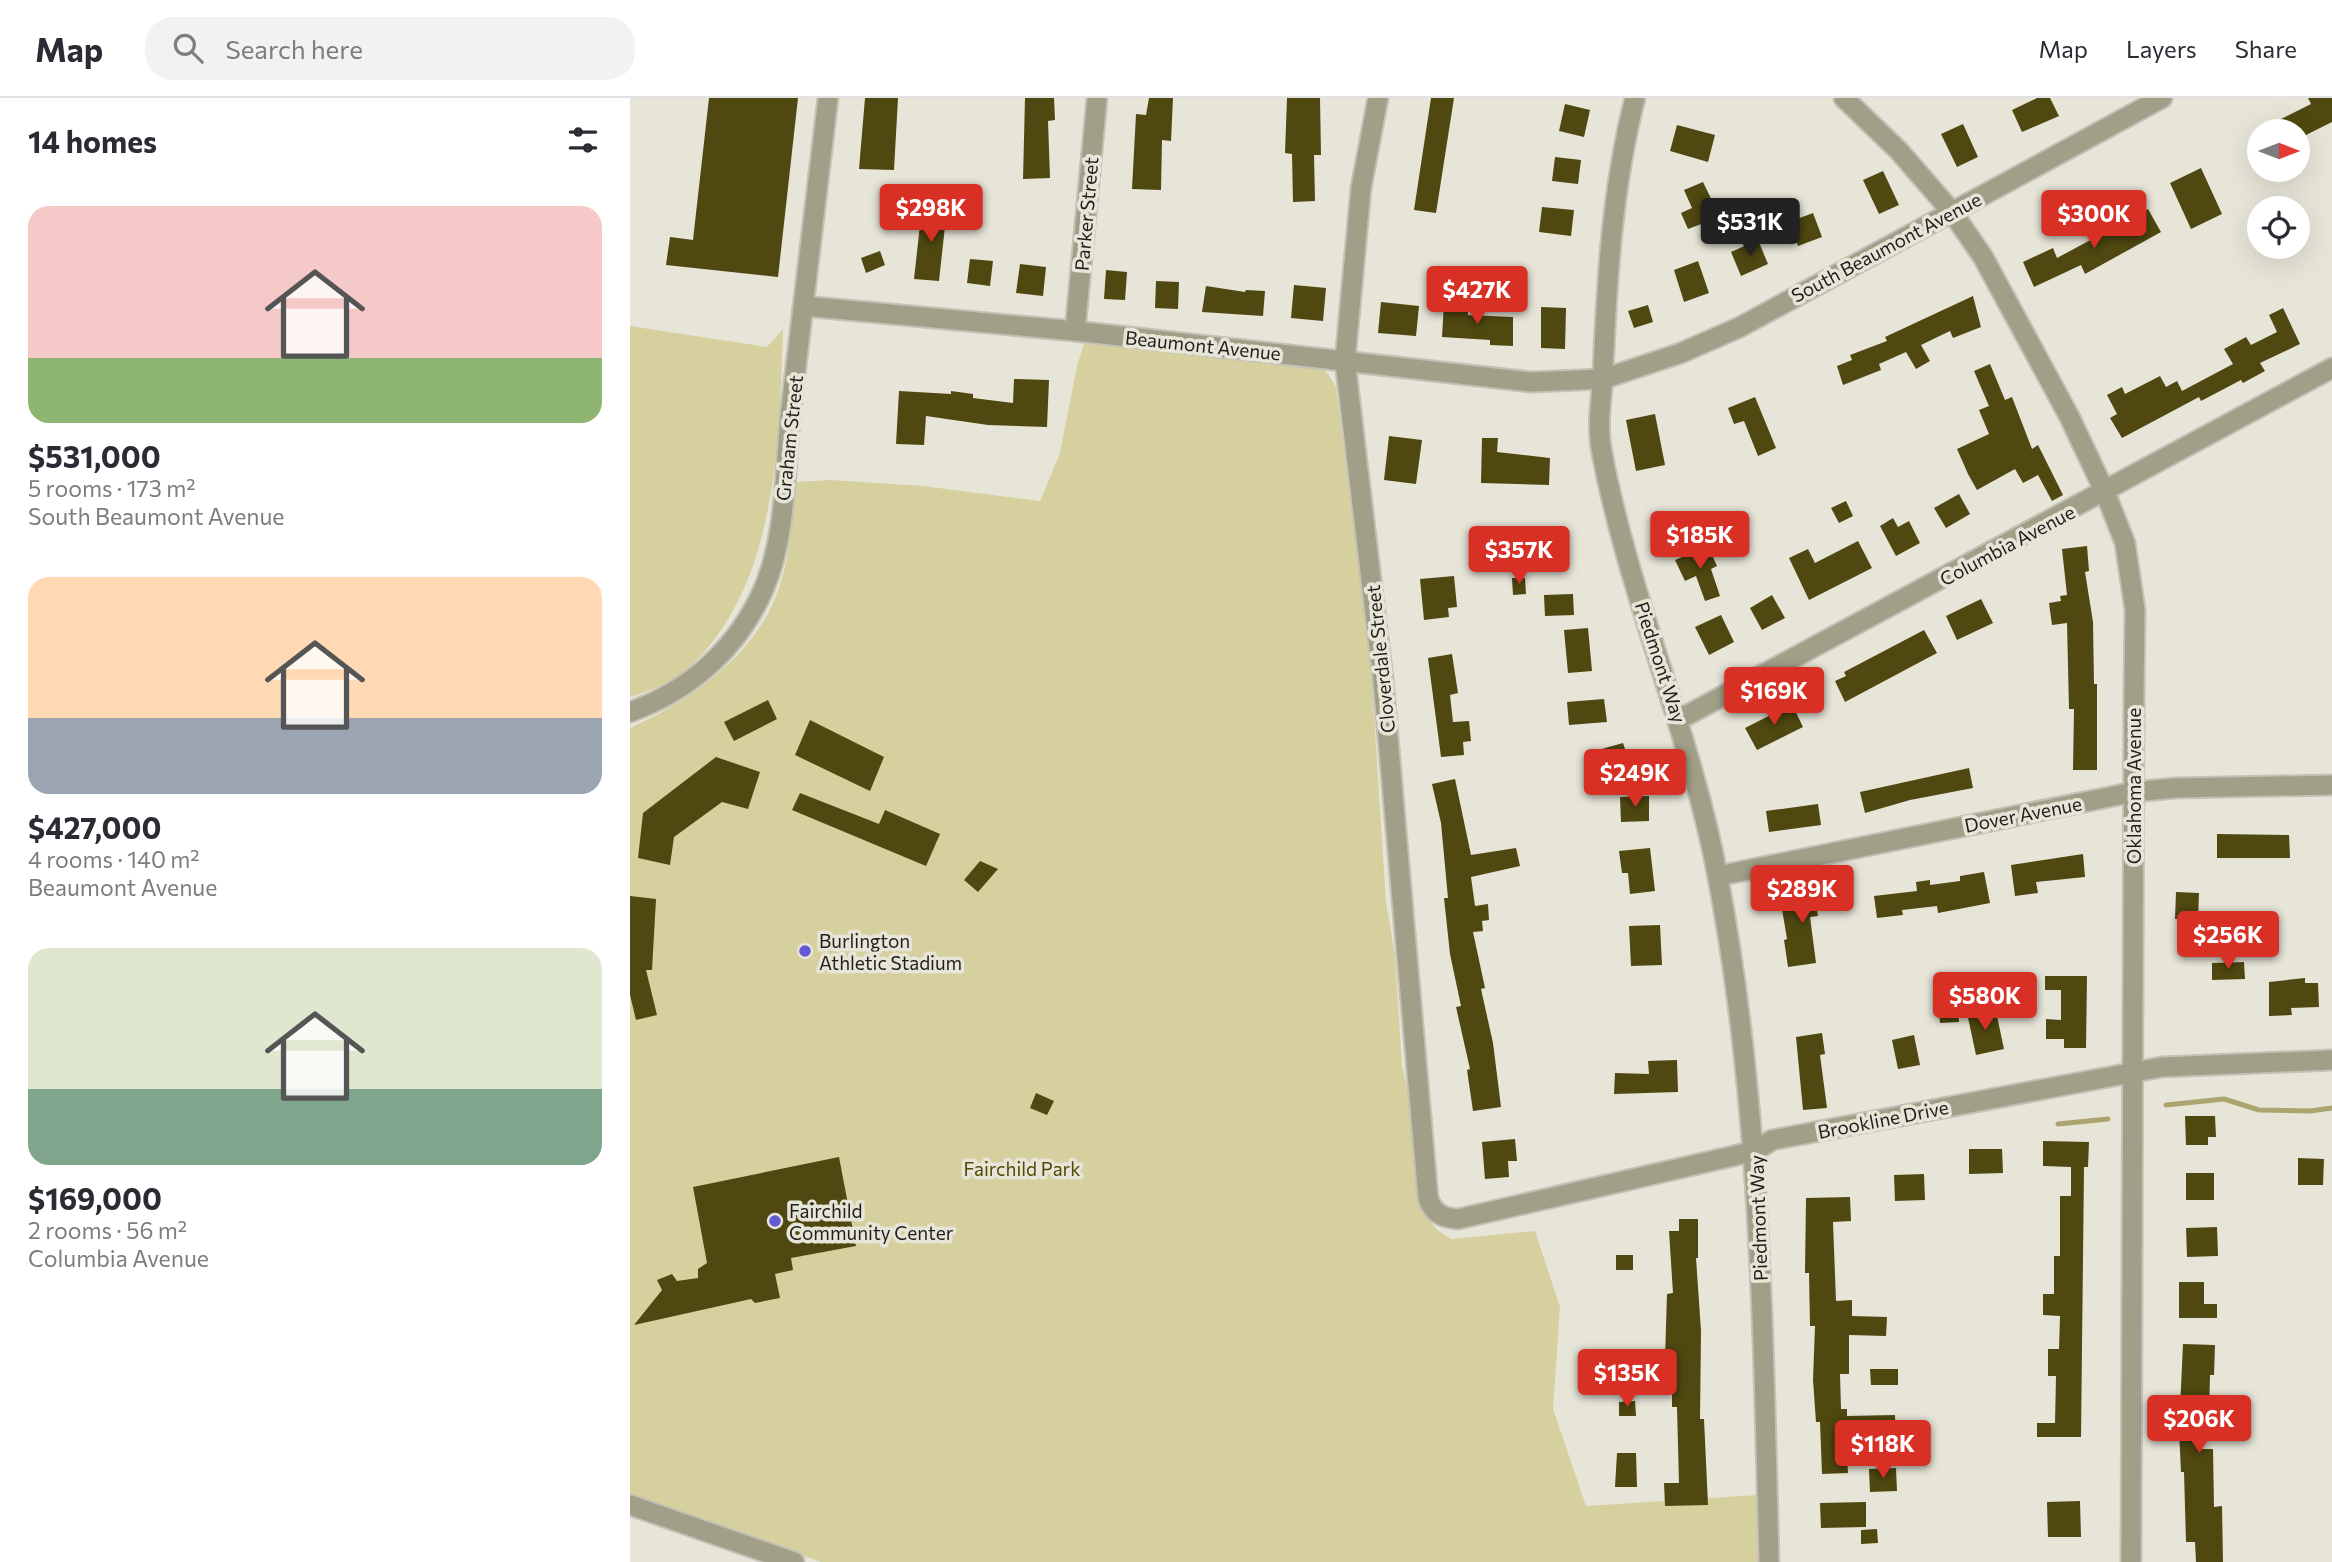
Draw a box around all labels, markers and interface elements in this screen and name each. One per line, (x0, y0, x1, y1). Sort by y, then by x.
search box (145, 17, 635, 80)
text: Map (35, 28, 103, 69)
icon: search (169, 29, 207, 67)
text: Search here (225, 33, 363, 64)
text: Map (2039, 34, 2088, 63)
text: Layers (2126, 34, 2197, 63)
text: Share (2235, 34, 2297, 63)
north arrow (2247, 119, 2310, 182)
map controls (2247, 119, 2310, 259)
icon: filters (564, 121, 602, 159)
text: 14 homes (28, 122, 157, 159)
street label: Parker Street (1070, 156, 1102, 272)
pin: $298K (882, 184, 980, 244)
street label: South Beaumont Avenue (1787, 187, 1985, 307)
pin: $300K (2045, 190, 2143, 250)
text: $298K (896, 193, 966, 221)
button: locate (2247, 196, 2310, 259)
pin: $531K (1701, 198, 1799, 258)
text: $300K (2057, 199, 2131, 227)
text: $531K (1717, 207, 1783, 235)
icon: home (252, 251, 378, 377)
pin: $427K (1428, 266, 1526, 326)
text: $427K (1443, 275, 1511, 303)
street label: Beaumont Avenue (1124, 325, 1282, 365)
street label: Graham Street (771, 374, 807, 502)
text: $531,000 (28, 437, 161, 474)
text: 5 rooms · 173 m² (28, 474, 195, 502)
street label: Columbia Avenue (1936, 500, 2078, 590)
text: South Beaumont Avenue (28, 502, 284, 530)
pin: $185K (1651, 512, 1749, 571)
text: $185K (1666, 520, 1734, 548)
pin: $357K (1470, 526, 1568, 586)
text: $357K (1485, 535, 1553, 563)
street label: Cloverdale Street (1361, 584, 1399, 734)
street label: Piedmont Way (1631, 599, 1691, 726)
icon: home (252, 622, 378, 748)
pin: $169K (1725, 668, 1823, 727)
text: $169K (1740, 676, 1808, 704)
street label: Oklahoma Avenue (2122, 708, 2145, 864)
pin: $249K (1586, 750, 1684, 809)
text: $249K (1600, 758, 1670, 786)
street label: Dover Avenue (1962, 791, 2084, 837)
text: $427,000 (28, 808, 161, 845)
text: 4 rooms · 140 m² (28, 845, 200, 873)
pin: $289K (1753, 866, 1851, 925)
text: Beaumont Avenue (28, 873, 217, 901)
text: $289K (1767, 874, 1837, 902)
pin: $256K (2179, 912, 2277, 971)
text: $256K (2193, 920, 2263, 948)
place label: Burlington Athletic Stadium (819, 929, 962, 974)
marker: Burlington Athletic Stadium (797, 943, 813, 959)
pin: $580K (1936, 972, 2034, 1032)
text: $580K (1949, 981, 2021, 1009)
icon: home (252, 993, 378, 1119)
street label: Brookline Drive (1816, 1095, 1950, 1143)
street label: Piedmont Way (1744, 1154, 1772, 1281)
park label: Fairchild Park (964, 1157, 1080, 1180)
text: $169,000 (28, 1179, 162, 1216)
place label: Fairchild Community Center (789, 1199, 954, 1244)
marker: Fairchild Community Center (767, 1213, 783, 1229)
text: 2 rooms · 56 m² (28, 1216, 187, 1244)
text: Columbia Avenue (28, 1244, 209, 1272)
pin: $135K (1578, 1350, 1676, 1409)
text: $135K (1594, 1358, 1660, 1386)
pin: $206K (2150, 1396, 2248, 1455)
text: $206K (2163, 1404, 2235, 1432)
pin: $118K (1834, 1420, 1932, 1480)
text: $118K (1851, 1429, 1915, 1457)

